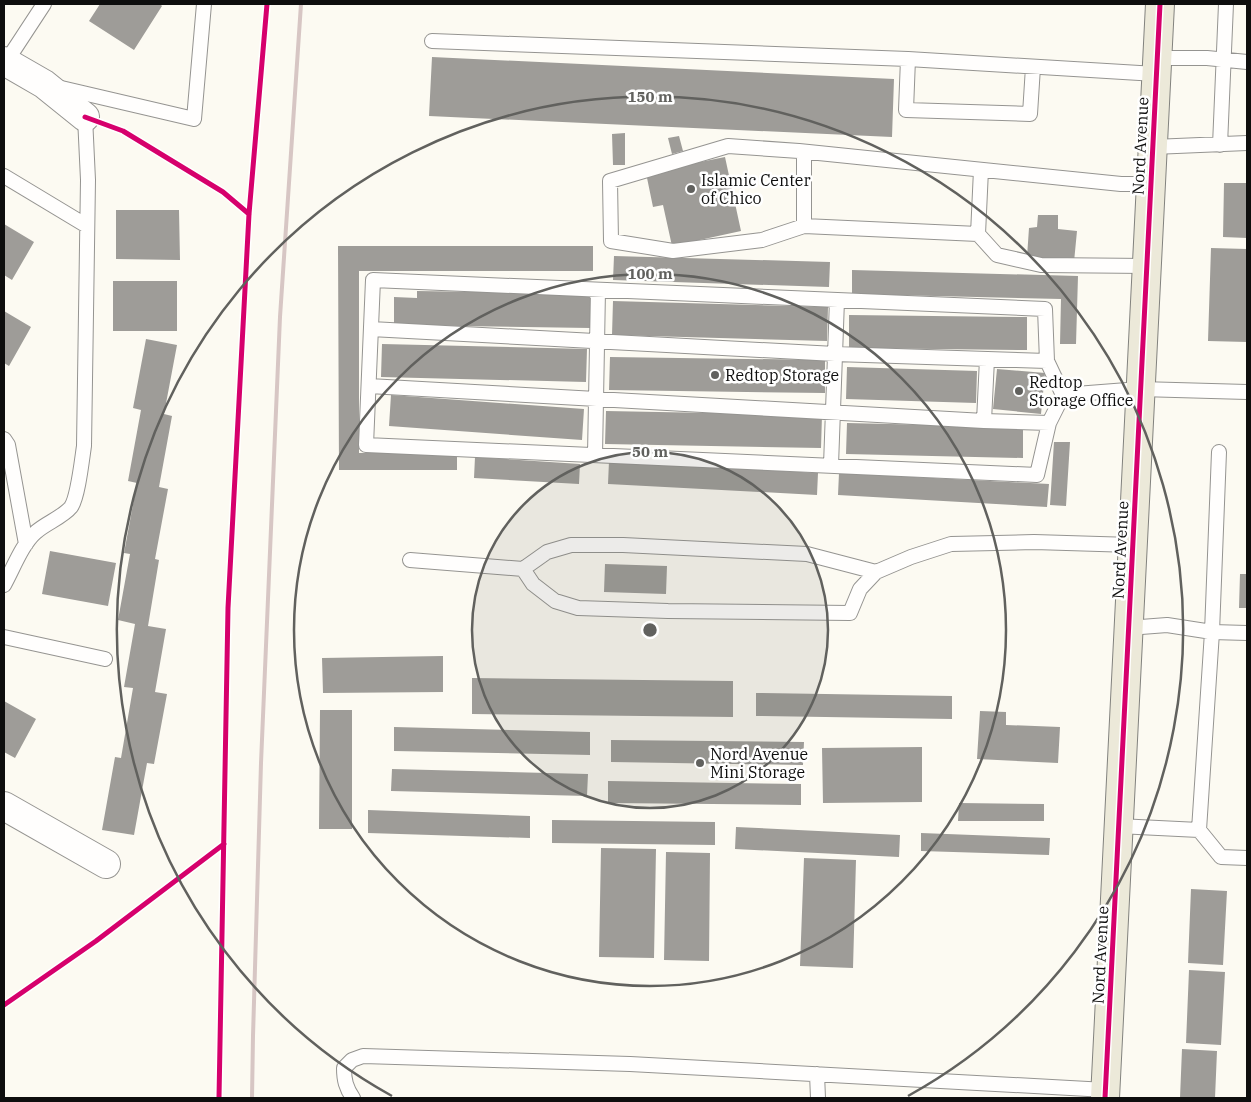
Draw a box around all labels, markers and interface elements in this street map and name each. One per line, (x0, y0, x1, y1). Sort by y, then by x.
text: 150 m (627, 87, 673, 106)
street label: Nord Avenue (1127, 96, 1153, 196)
place label: Islamic Center of Chico (701, 170, 810, 208)
marker: Islamic Center of Chico (685, 183, 697, 195)
text: 100 m (627, 264, 673, 283)
place label: Redtop Storage (725, 365, 839, 385)
marker: Redtop Storage (709, 369, 721, 381)
place label: Redtop Storage Office (1029, 372, 1133, 410)
marker: Redtop Storage Office (1013, 385, 1025, 397)
text: 50 m (632, 442, 668, 461)
street label: Nord Avenue (1107, 500, 1133, 600)
centre of rings (641, 621, 659, 639)
place label: Nord Avenue Mini Storage (710, 744, 808, 782)
marker: Nord Avenue Mini Storage (694, 757, 706, 769)
street label: Nord Avenue (1087, 905, 1113, 1005)

